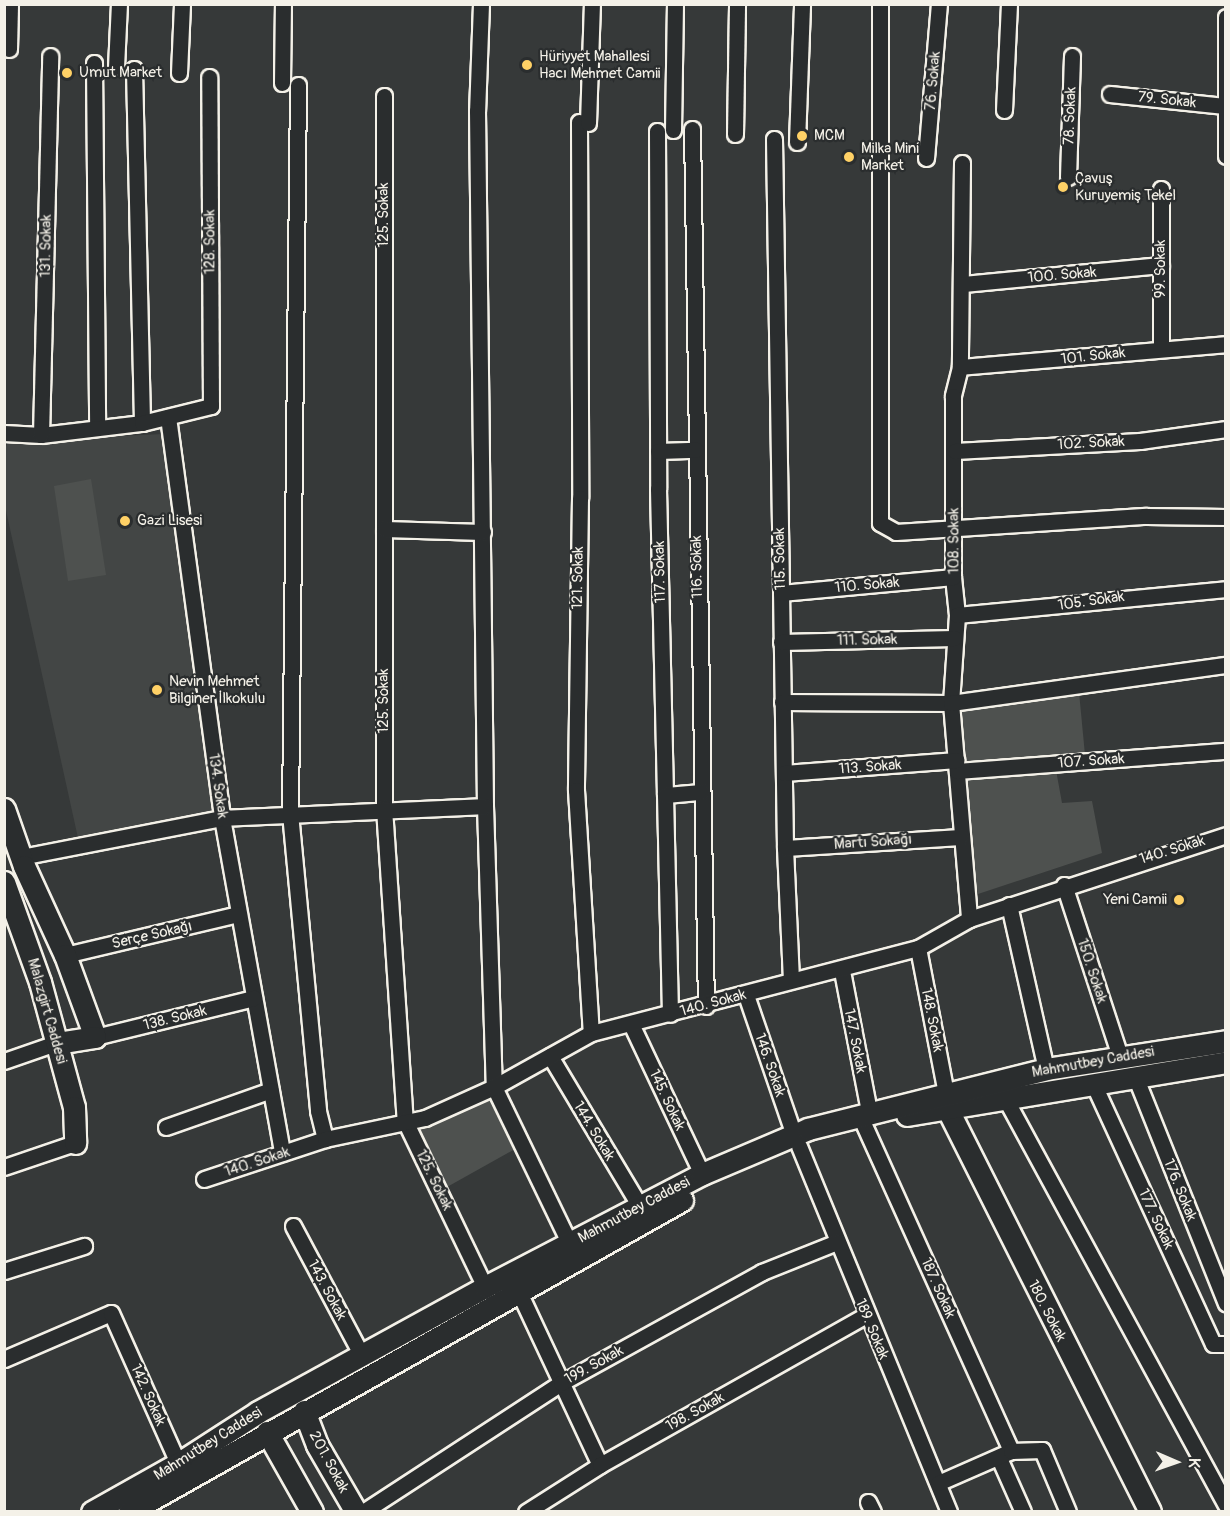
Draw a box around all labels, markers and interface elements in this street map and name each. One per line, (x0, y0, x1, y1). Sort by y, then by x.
place label: Hüriyyet Mahallesi Hacı Mehmet Camii (539, 47, 661, 82)
street label: 76. Sokak (921, 51, 945, 111)
marker: Hüriyyet Mahallesi Hacı Mehmet Camii (520, 58, 534, 72)
place label: Umut Market (79, 64, 162, 82)
marker: Umut Market (60, 66, 74, 80)
street label: 78. Sokak (1060, 87, 1080, 145)
street label: 79. Sokak (1137, 88, 1197, 112)
place label: MCM (814, 127, 845, 145)
marker: MCM (795, 129, 809, 143)
place label: Milka Mini Market (861, 139, 919, 174)
marker: Milka Mini Market (842, 150, 856, 164)
place label: Çavuş Kuruyemiş Tekel (1075, 169, 1176, 204)
marker: Çavuş Kuruyemiş Tekel (1056, 180, 1070, 194)
street label: 125. Sokak (375, 182, 393, 248)
street label: 128. Sokak (201, 210, 219, 274)
street label: 131. Sokak (36, 214, 56, 278)
street label: 99. Sokak (1152, 240, 1170, 298)
street label: 100. Sokak (1027, 263, 1097, 287)
street label: 101. Sokak (1060, 344, 1126, 368)
street label: 102. Sokak (1057, 432, 1125, 454)
street label: 108. Sokak (945, 508, 963, 574)
place label: Gazi Lisesi (137, 512, 202, 530)
marker: Gazi Lisesi (118, 514, 132, 528)
street label: 115. Sokak (770, 528, 790, 590)
street label: 116. Sokak (687, 535, 707, 599)
street label: 117. Sokak (650, 541, 670, 603)
street label: 121. Sokak (568, 546, 588, 610)
street label: 110. Sokak (834, 573, 900, 597)
street label: 105. Sokak (1057, 587, 1125, 615)
street label: 111. Sokak (837, 630, 897, 650)
street label: 125. Sokak (375, 668, 393, 734)
place label: Nevin Mehmet Bilginer İlkokulu (169, 672, 265, 707)
marker: Nevin Mehmet Bilginer İlkokulu (150, 683, 164, 697)
street label: 107. Sokak (1057, 750, 1125, 772)
street label: 134. Sokak (205, 752, 231, 820)
street label: 113. Sokak (838, 756, 902, 778)
street label: Martı Sokağı (833, 830, 913, 854)
street label: 140. Sokak (1137, 832, 1207, 868)
place label: Yeni Camii (1104, 891, 1167, 909)
marker: Yeni Camii (1172, 893, 1186, 907)
street label: Serçe Sokağı (110, 917, 194, 953)
street label: 150. Sokak (1073, 936, 1111, 1006)
street label: Malazgirt Caddesi (23, 956, 71, 1066)
street label: 140. Sokak (678, 986, 748, 1020)
street label: 148. Sokak (917, 986, 947, 1054)
street label: 138. Sokak (141, 1001, 209, 1035)
street label: 147. Sokak (840, 1007, 870, 1075)
street label: 146. Sokak (751, 1031, 789, 1099)
street label: Mahmutbey Caddesi (1030, 1042, 1156, 1082)
street label: 145. Sokak (645, 1067, 689, 1133)
street label: 144. Sokak (569, 1098, 619, 1164)
street label: 140. Sokak (222, 1143, 292, 1181)
street label: 125. Sokak (412, 1147, 456, 1213)
street label: 176. Sokak (1159, 1156, 1201, 1224)
street label: Mahmutbey Caddesi (575, 1173, 693, 1247)
street label: 177. Sokak (1134, 1186, 1178, 1252)
street label: 187. Sokak (917, 1255, 959, 1321)
street label: 143. Sokak (304, 1257, 350, 1323)
street label: 180. Sokak (1024, 1277, 1070, 1345)
street label: 189. Sokak (851, 1296, 893, 1362)
street label: 199. Sokak (562, 1342, 626, 1388)
street label: 142. Sokak (126, 1361, 170, 1429)
street label: 198. Sokak (663, 1389, 727, 1435)
street label: Mahmutbey Caddesi (151, 1404, 265, 1484)
street label: 201. Sokak (305, 1428, 353, 1496)
north arrow (1146, 1432, 1206, 1492)
text: K (1184, 1457, 1204, 1468)

